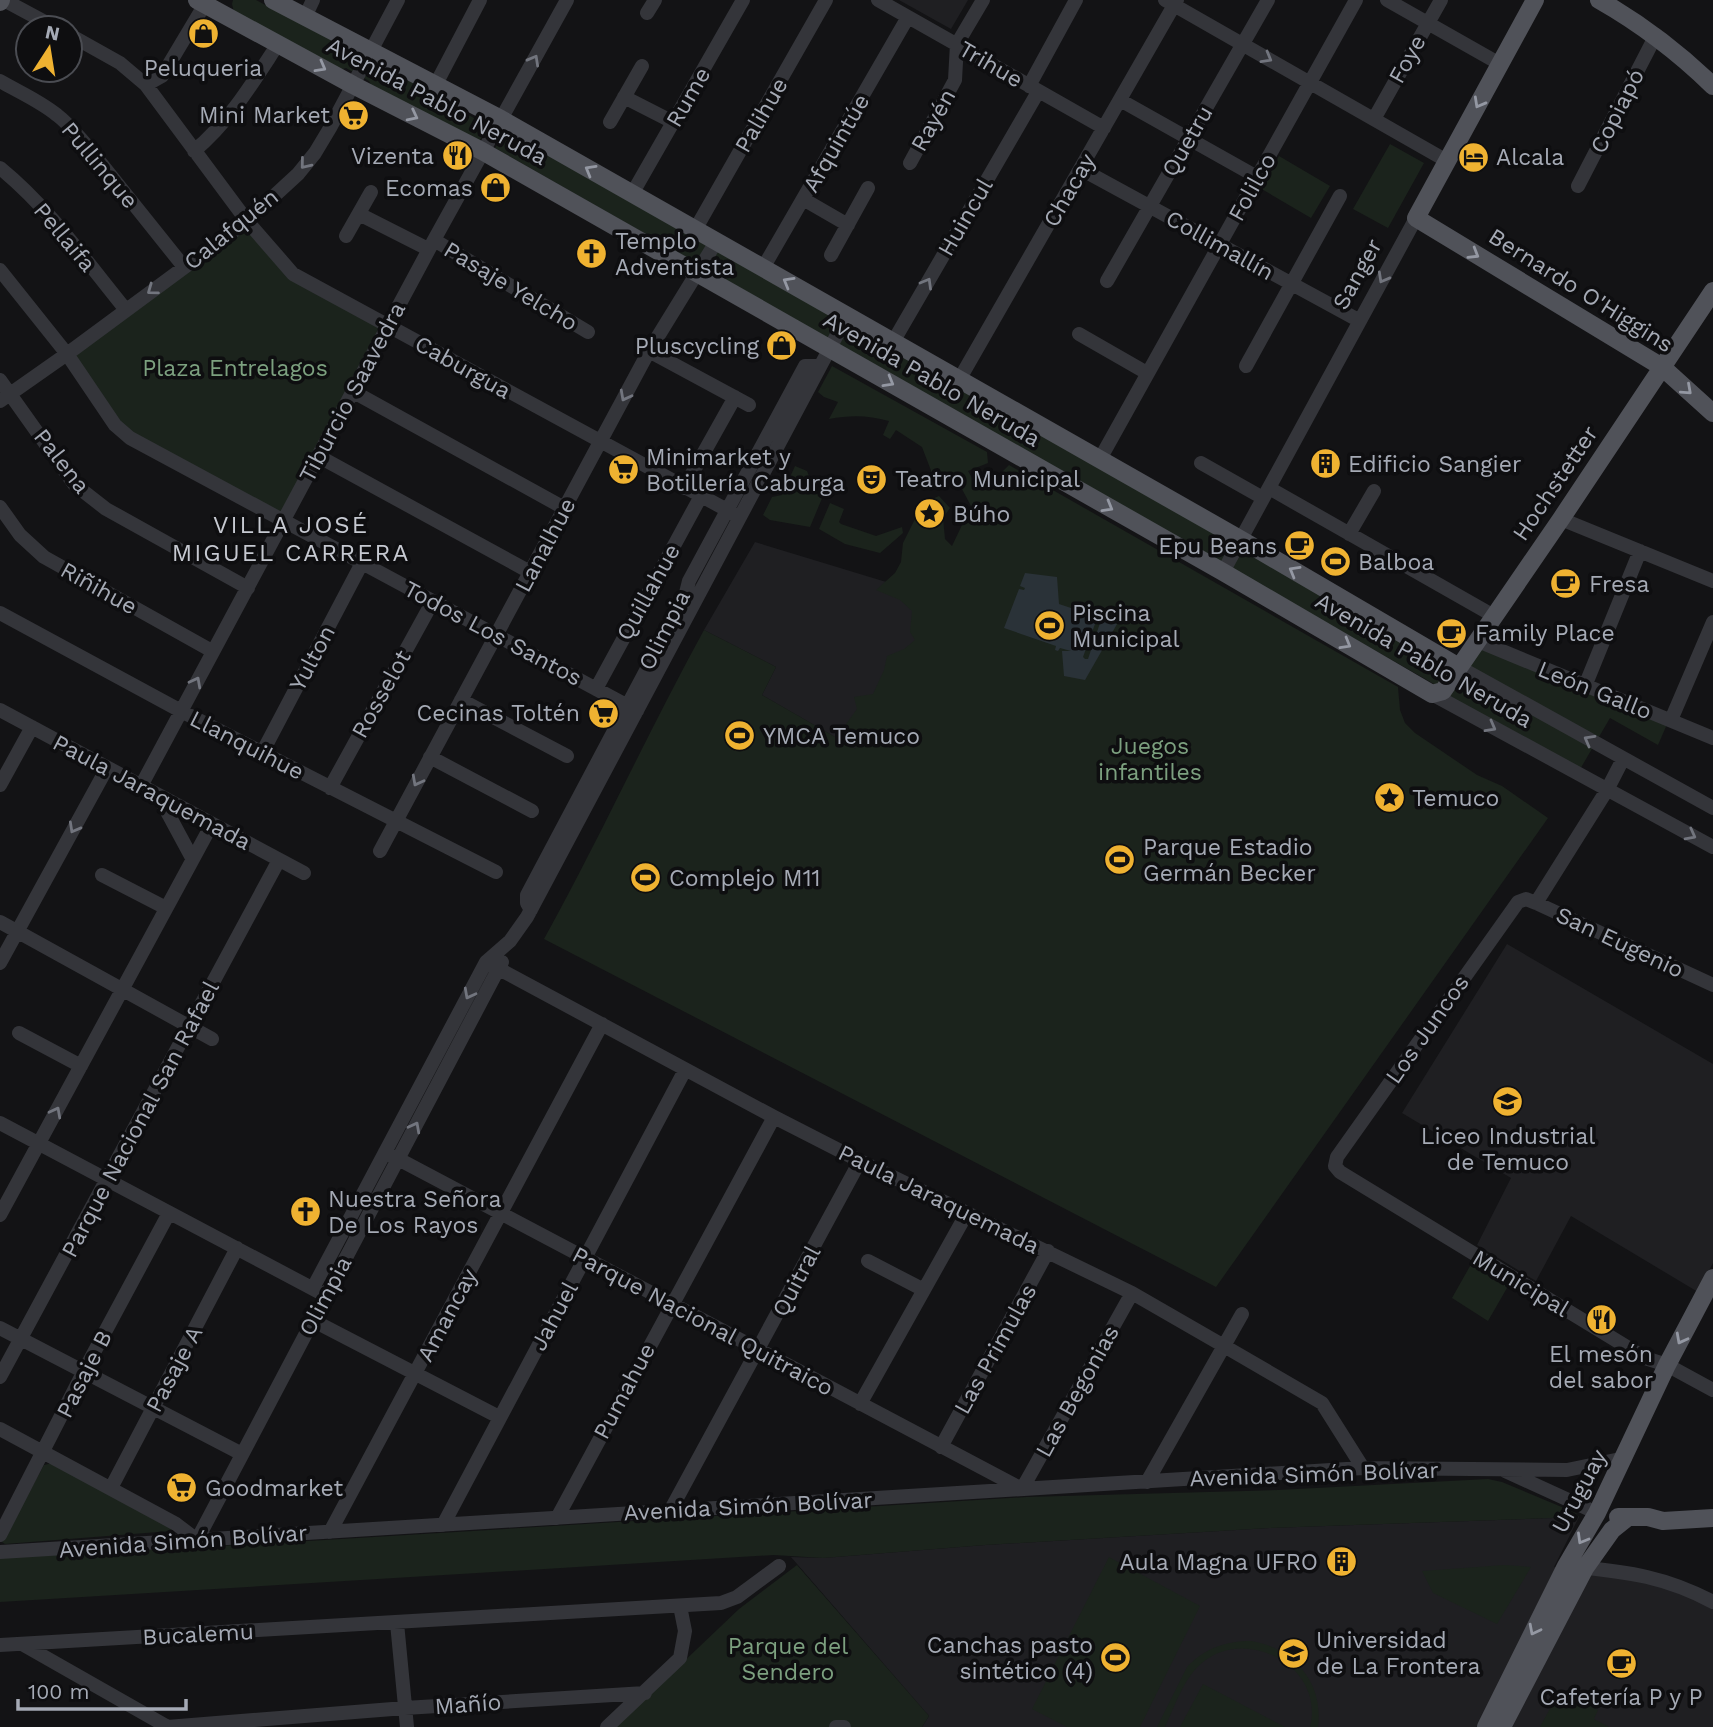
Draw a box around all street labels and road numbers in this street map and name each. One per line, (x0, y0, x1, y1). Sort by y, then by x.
street label: Foye (1383, 30, 1432, 88)
street label: Avenida Pablo Neruda (322, 32, 552, 171)
street label: Trihue (954, 35, 1028, 94)
street label: Rume (661, 63, 716, 132)
street label: Copiapó (1585, 64, 1650, 158)
street label: Palihue (729, 73, 794, 157)
street label: Rayén (905, 84, 961, 156)
street label: Afquintúe (797, 89, 875, 197)
street label: Quetru (1156, 101, 1219, 182)
street label: Pullinque (56, 117, 144, 214)
street label: Chacay (1038, 149, 1101, 232)
street label: Folilco (1223, 149, 1282, 226)
street label: Huincul (932, 174, 998, 261)
street label: Calafquén (179, 183, 284, 276)
street label: Pellaifa (28, 197, 101, 277)
street label: Collimallín (1161, 205, 1278, 286)
street label: Bernardo O'Higgins (1483, 223, 1678, 358)
street label: Sanger (1327, 234, 1388, 314)
street label: Pasaje Yelcho (439, 236, 582, 337)
street label: Tiburcio Saavedra (294, 298, 411, 487)
street label: Avenida Pablo Neruda (819, 306, 1045, 453)
street label: Caburgua (410, 330, 516, 405)
street label: Hochstetter (1507, 421, 1604, 546)
street label: Palena (28, 424, 95, 499)
street label: Lanalhue (509, 494, 581, 597)
street label: Quillahue (611, 539, 686, 645)
street label: Riñihue (56, 556, 142, 620)
street label: Todos Los Santos (399, 575, 586, 692)
street label: Olimpia (633, 586, 696, 675)
street label: Avenida Pablo Neruda (1311, 587, 1537, 734)
street label: Yulton (284, 621, 341, 696)
street label: Rosselot (346, 645, 417, 743)
street label: León Gallo (1534, 655, 1656, 725)
street label: Llanquihue (185, 705, 308, 786)
street label: Paula Jaraquemada (48, 729, 255, 856)
street label: San Eugenio (1552, 901, 1688, 984)
street label: Los Juncos (1380, 970, 1475, 1089)
street label: Parque Nacional San Rafael (56, 976, 225, 1262)
street label: Paula Jaraquemada (834, 1139, 1044, 1260)
street label: Parque Nacional Quitraico (568, 1241, 838, 1402)
street label: Quitral (767, 1241, 826, 1321)
street label: Municipal (1468, 1244, 1574, 1323)
street label: Olimpia (293, 1252, 358, 1340)
street label: Amancay (412, 1264, 483, 1366)
street label: Jahuel (525, 1277, 584, 1355)
street label: Las Primulas (949, 1279, 1042, 1419)
street label: Las Begonias (1030, 1321, 1125, 1462)
street label: Pasaje A (141, 1322, 208, 1417)
street label: Pasaje B (51, 1326, 118, 1422)
street label: Pumahue (588, 1339, 661, 1444)
street label: Uruguay (1546, 1445, 1613, 1537)
street label: Avenida Simón Bolívar (1189, 1457, 1439, 1492)
street label: Avenida Simón Bolívar (623, 1486, 873, 1527)
street label: Avenida Simón Bolívar (58, 1519, 308, 1564)
street label: Bucalemu (142, 1618, 254, 1651)
street label: Mañío (434, 1689, 502, 1720)

